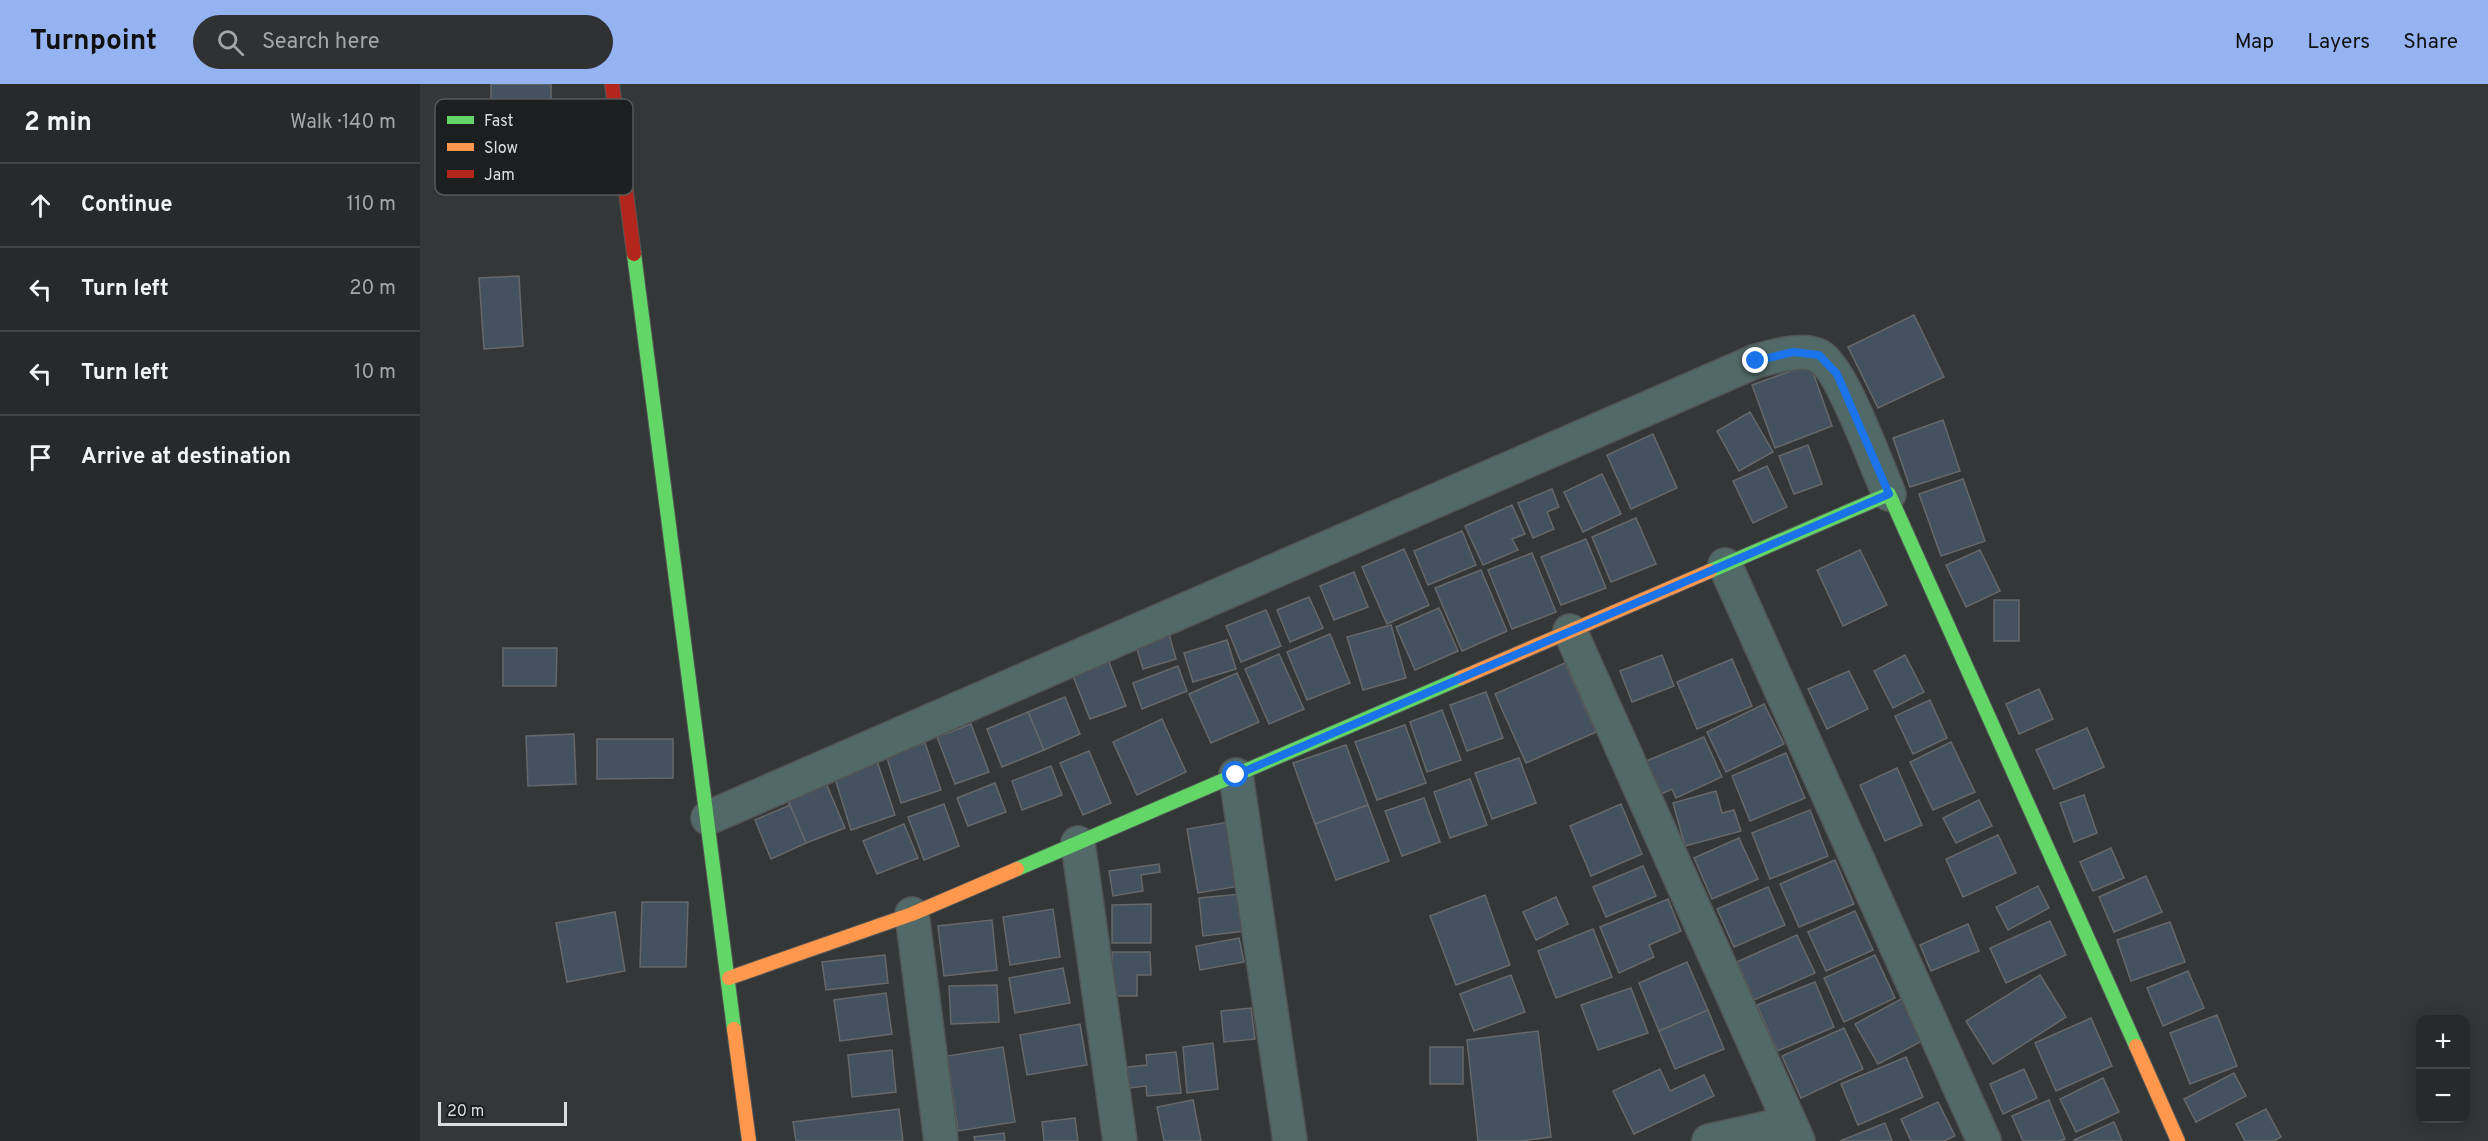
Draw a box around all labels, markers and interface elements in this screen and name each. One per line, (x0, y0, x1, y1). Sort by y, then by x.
search box (193, 15, 613, 69)
text: Turnpoint (30, 24, 157, 60)
icon: search (214, 26, 247, 59)
text: Search here (262, 29, 379, 56)
text: Map (2235, 29, 2274, 56)
text: Layers (2307, 29, 2370, 56)
text: Share (2403, 29, 2458, 56)
legend (435, 99, 633, 195)
text: 2 min (24, 107, 92, 140)
text: Walk · 140 m (290, 110, 396, 136)
text: Fast (484, 112, 514, 132)
text: Slow (484, 139, 518, 159)
text: Jam (484, 166, 515, 186)
icon: ahead (24, 189, 57, 222)
text: Continue (81, 192, 172, 219)
text: 110 m (347, 192, 396, 218)
icon: left (24, 273, 57, 306)
text: Turn left (81, 276, 169, 303)
text: 20 m (349, 276, 396, 302)
route end (1742, 347, 1768, 373)
icon: left (24, 357, 57, 390)
text: Turn left (81, 360, 169, 387)
text: 10 m (354, 360, 396, 386)
icon: arrive (24, 441, 57, 474)
text: Arrive at destination (81, 444, 291, 471)
route start (1222, 761, 1248, 787)
map controls (2416, 1015, 2470, 1123)
button: + (2416, 1015, 2470, 1069)
button: − (2416, 1069, 2470, 1123)
scale bar (438, 1099, 567, 1126)
text: 20 m (447, 1102, 484, 1122)

